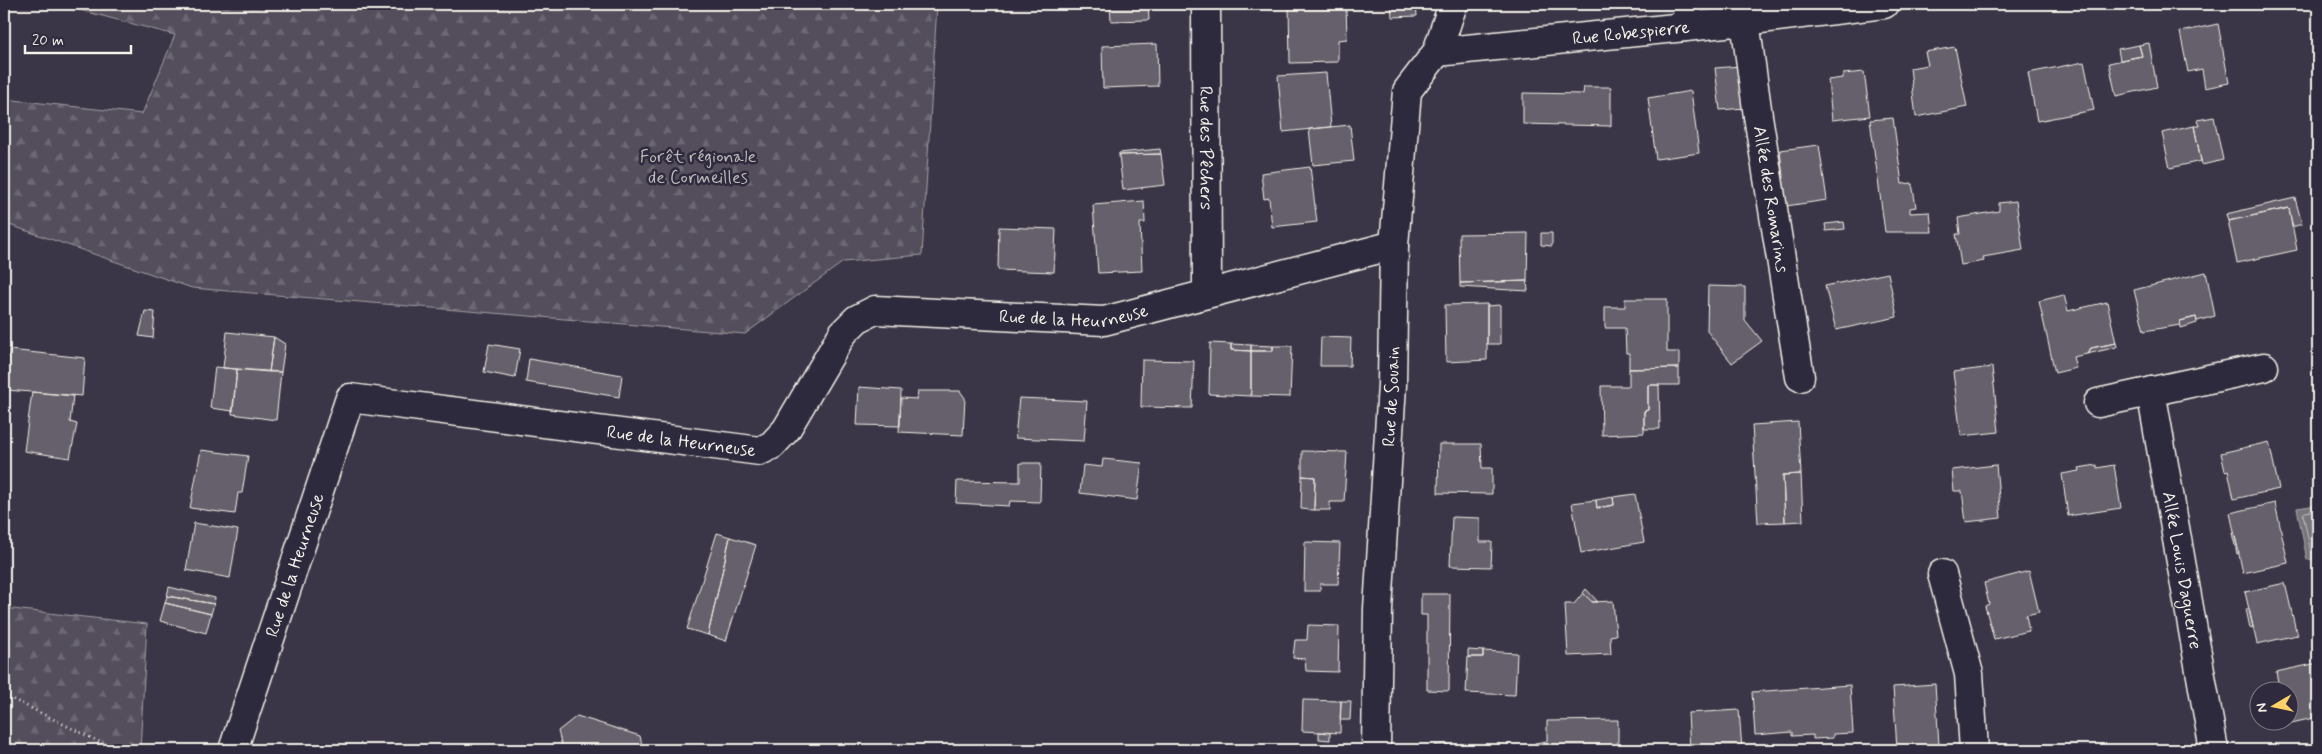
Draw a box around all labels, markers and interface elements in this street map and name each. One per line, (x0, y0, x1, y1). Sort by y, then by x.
street label: Rue Robespierre (1571, 16, 1691, 51)
scale bar (25, 22, 131, 54)
text: 20 m (32, 31, 64, 51)
street label: Rue des Pêchers (1193, 86, 1218, 210)
street label: Allée des Romarins (1747, 124, 1794, 274)
park label: Forêt régionale de Cormeilles (640, 145, 757, 190)
street label: Rue de la Heurneuse (998, 299, 1151, 334)
street label: Rue de Souain (1377, 346, 1406, 447)
street label: Rue de la Heurneuse (605, 420, 757, 463)
street label: Rue de la Heurneuse (260, 490, 331, 640)
street label: Allée Louis Daguerre (2156, 490, 2207, 651)
north arrow (2250, 682, 2300, 732)
text: N (2253, 702, 2272, 714)

